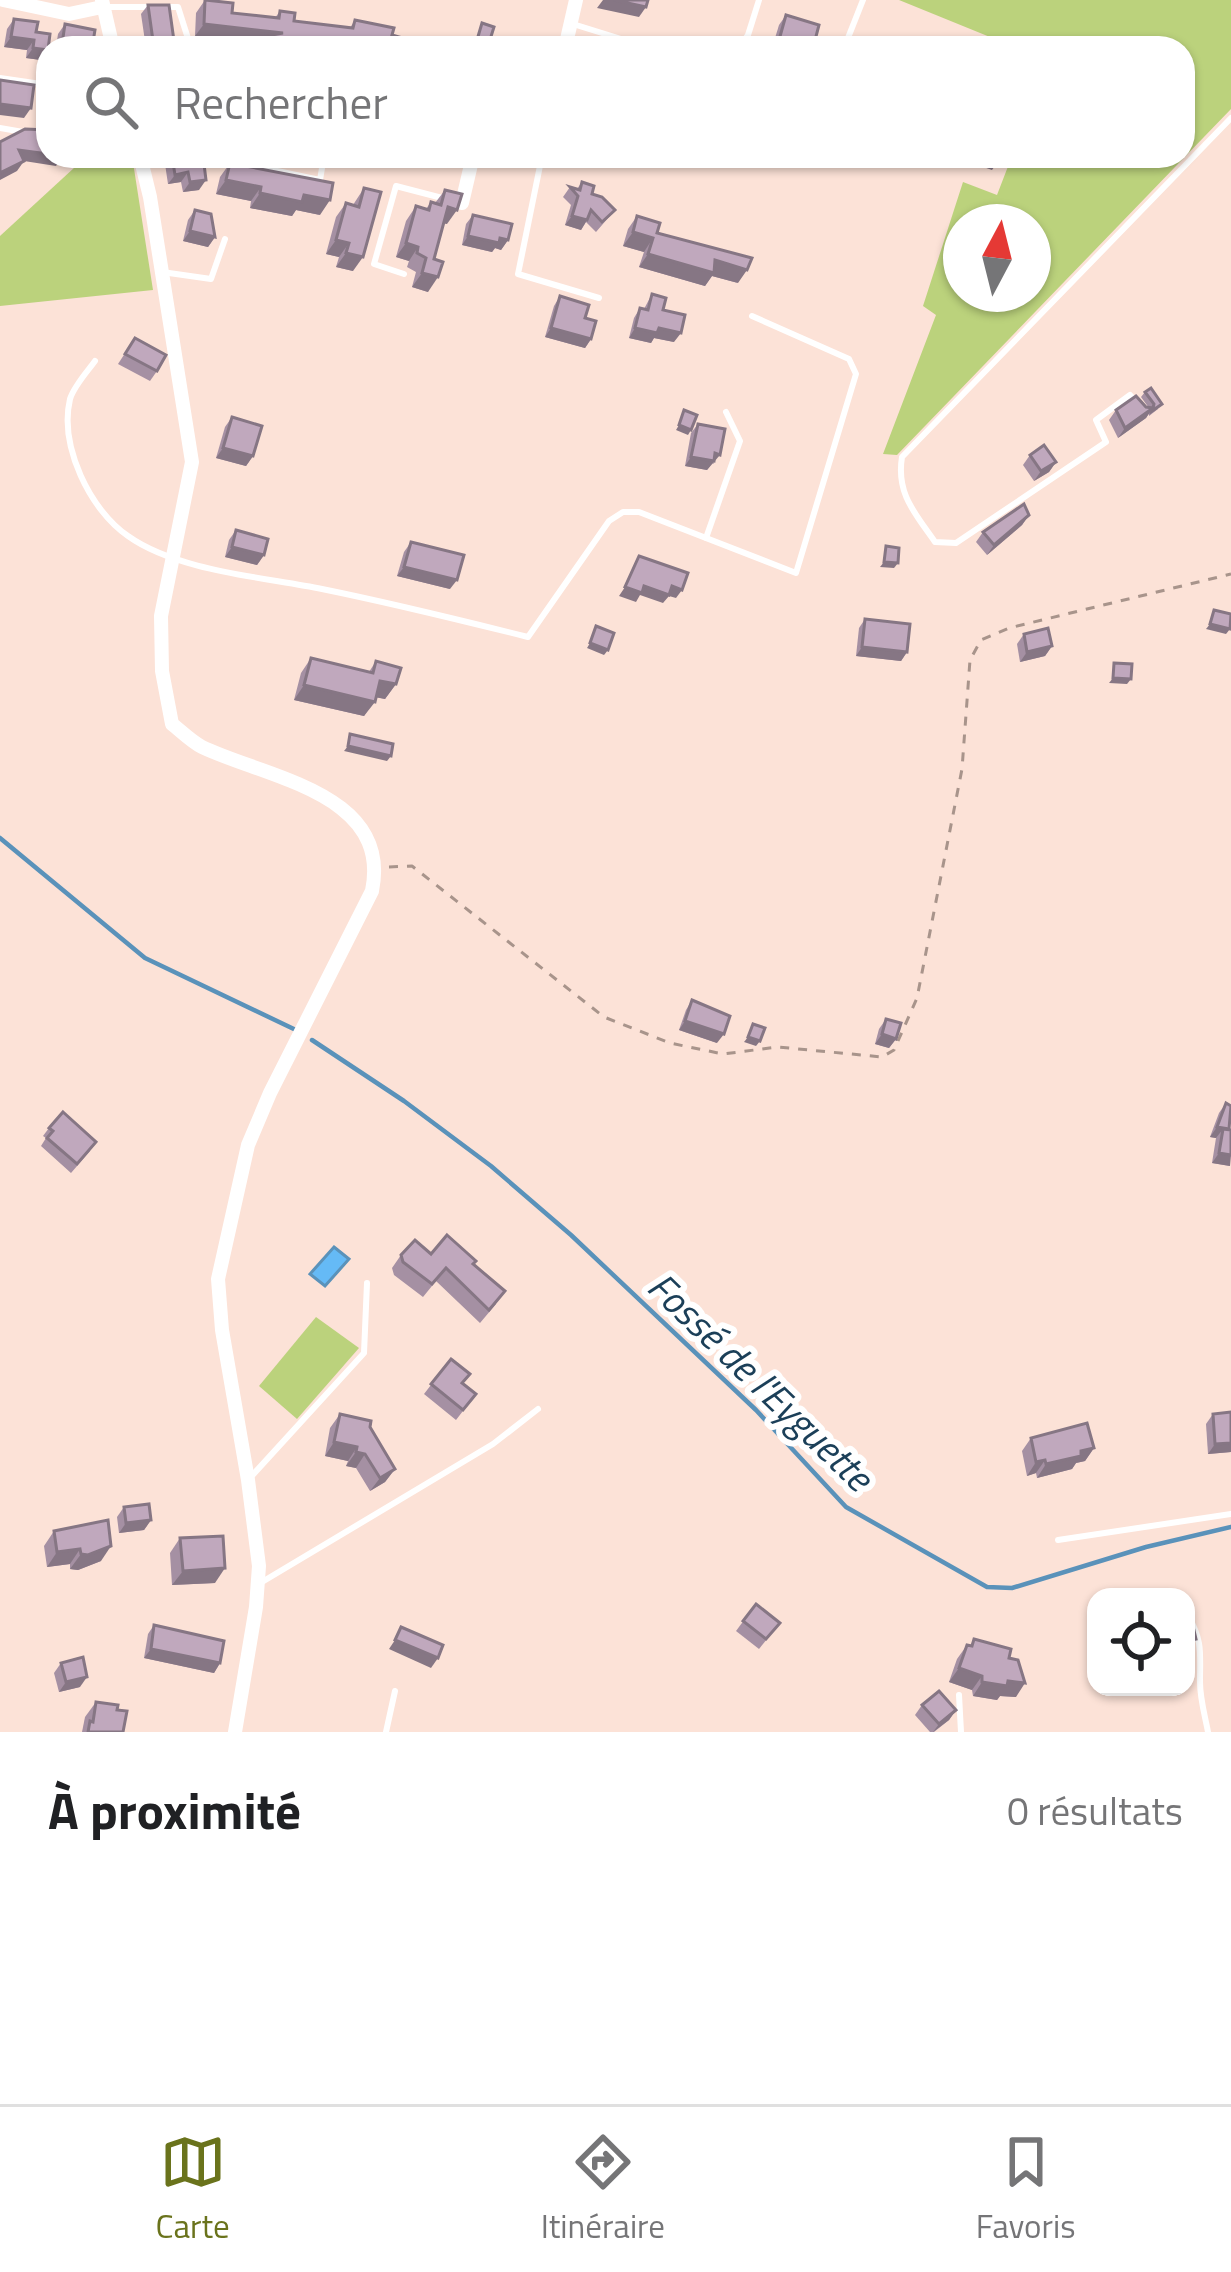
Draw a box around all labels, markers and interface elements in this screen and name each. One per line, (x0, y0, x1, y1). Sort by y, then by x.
search box (36, 36, 1195, 168)
text: Rechercher (174, 68, 388, 136)
icon: search (78, 69, 144, 135)
north arrow (943, 204, 1051, 312)
water label: Fossé de l'Eyguette (635, 1258, 889, 1506)
map controls (1087, 1588, 1195, 1696)
button: locate (1087, 1588, 1195, 1696)
text: À proximité (48, 1771, 301, 1849)
text: 0 résultats (1007, 1781, 1183, 1840)
tab: Carte (155, 2129, 230, 2251)
tab: Itinéraire (541, 2129, 665, 2251)
tab: Favoris (976, 2129, 1076, 2251)

